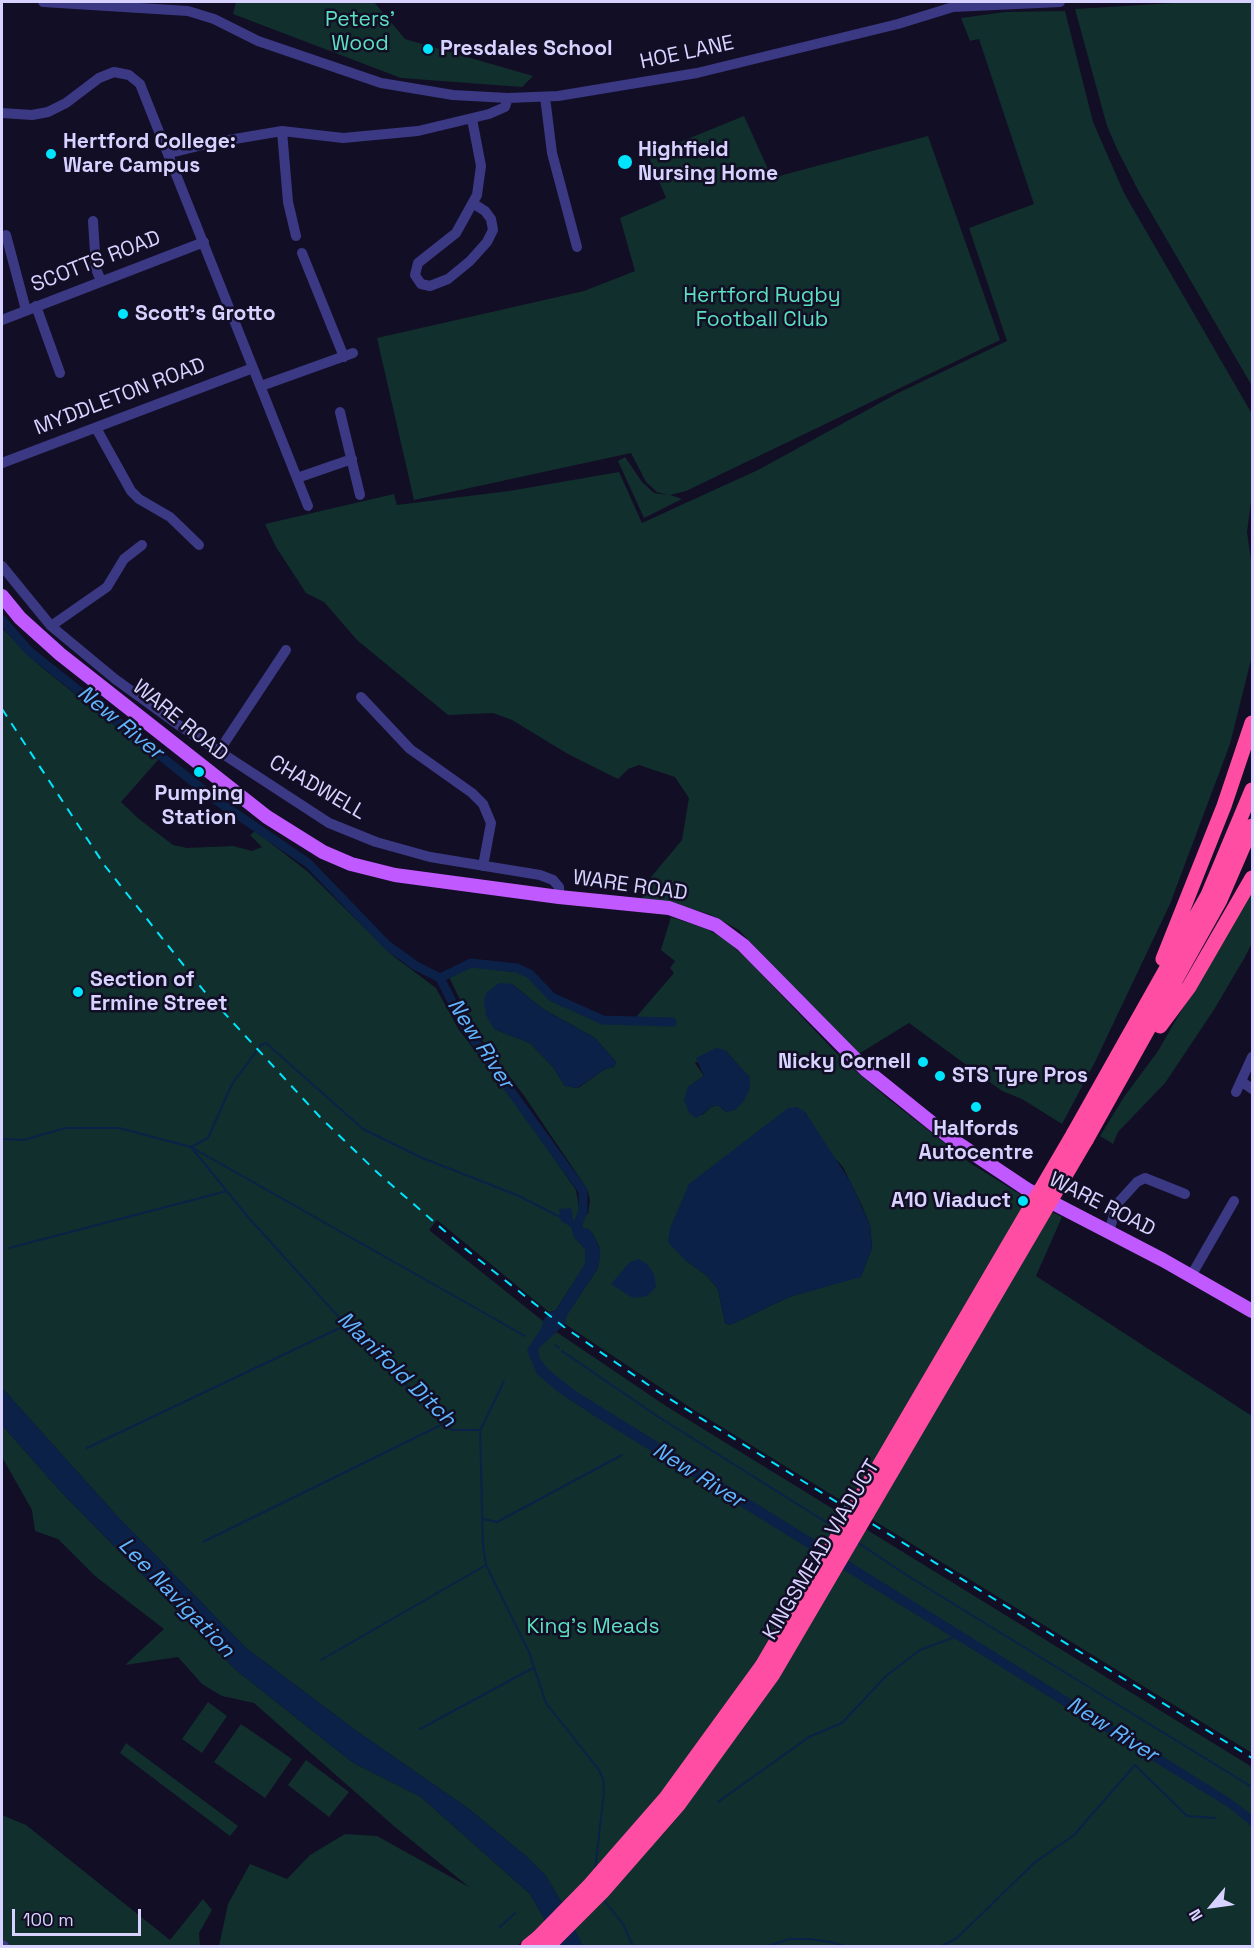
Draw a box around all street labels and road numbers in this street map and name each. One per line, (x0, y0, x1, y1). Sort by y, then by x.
street label: HOE LANE (638, 31, 736, 75)
street label: SCOTTS ROAD (28, 226, 164, 298)
street label: MYDDLETON ROAD (31, 353, 209, 441)
street label: WARE ROAD (127, 675, 233, 767)
street label: CHADWELL (264, 750, 370, 826)
street label: WARE ROAD (571, 865, 689, 907)
street label: WARE ROAD (1045, 1167, 1159, 1243)
street label: KINGSMEAD VIADUCT (758, 1455, 886, 1645)

